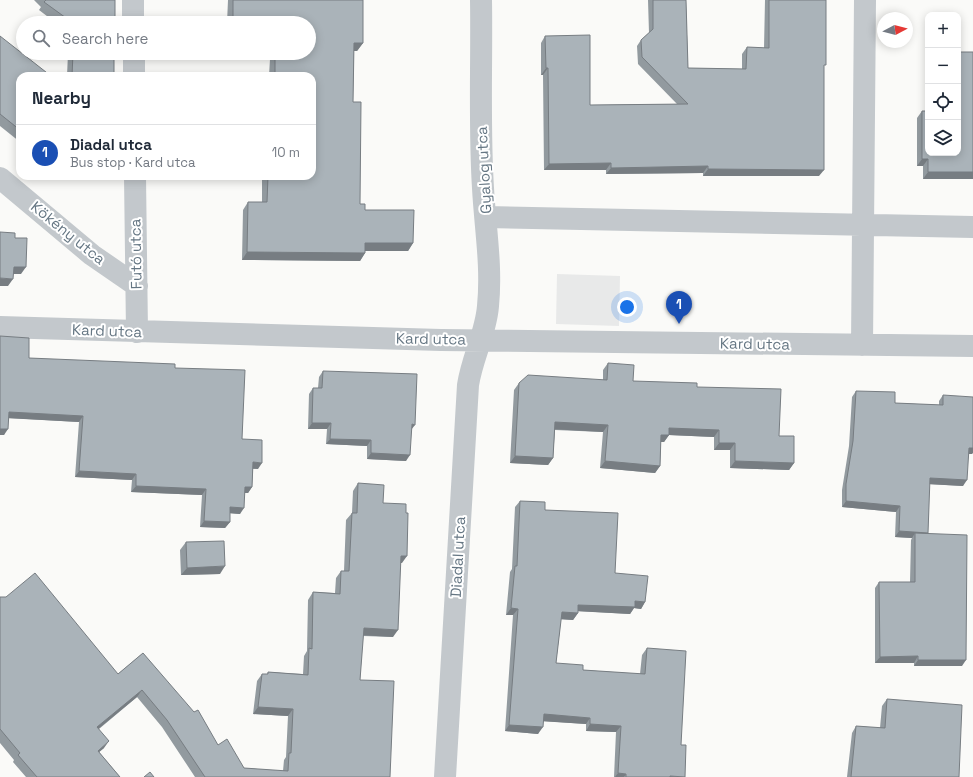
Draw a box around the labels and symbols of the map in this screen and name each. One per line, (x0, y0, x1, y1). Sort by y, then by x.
north arrow (877, 12, 913, 48)
street label: Gyalog utca (472, 125, 495, 214)
street label: Kökény utca (27, 197, 110, 269)
street label: Futó utca (125, 218, 146, 289)
pin: 1 (666, 291, 692, 324)
your location (617, 297, 637, 317)
street label: Kard utca (72, 320, 143, 341)
street label: Kard utca (396, 328, 467, 349)
street label: Kard utca (720, 333, 791, 354)
street label: Diadal utca (446, 516, 469, 598)

